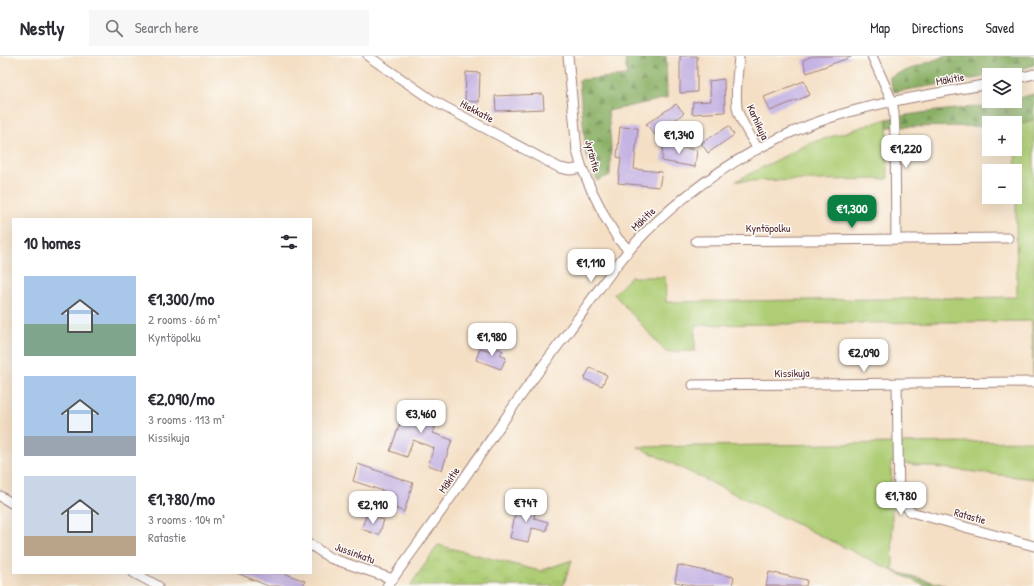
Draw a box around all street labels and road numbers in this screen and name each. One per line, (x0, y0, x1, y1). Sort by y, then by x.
street label: Mäkitie (935, 70, 966, 88)
street label: Hiekkatie (458, 96, 497, 126)
street label: Karhikuja (744, 102, 773, 142)
street label: Jyräntie (582, 138, 604, 174)
street label: Mäkitie (628, 204, 659, 234)
street label: Kyntöpolku (746, 221, 791, 235)
street label: Kissikuja (774, 366, 810, 380)
street label: Mäkitie (435, 464, 463, 496)
street label: Ratastie (953, 505, 988, 527)
street label: Jussinkatu (333, 539, 377, 567)

